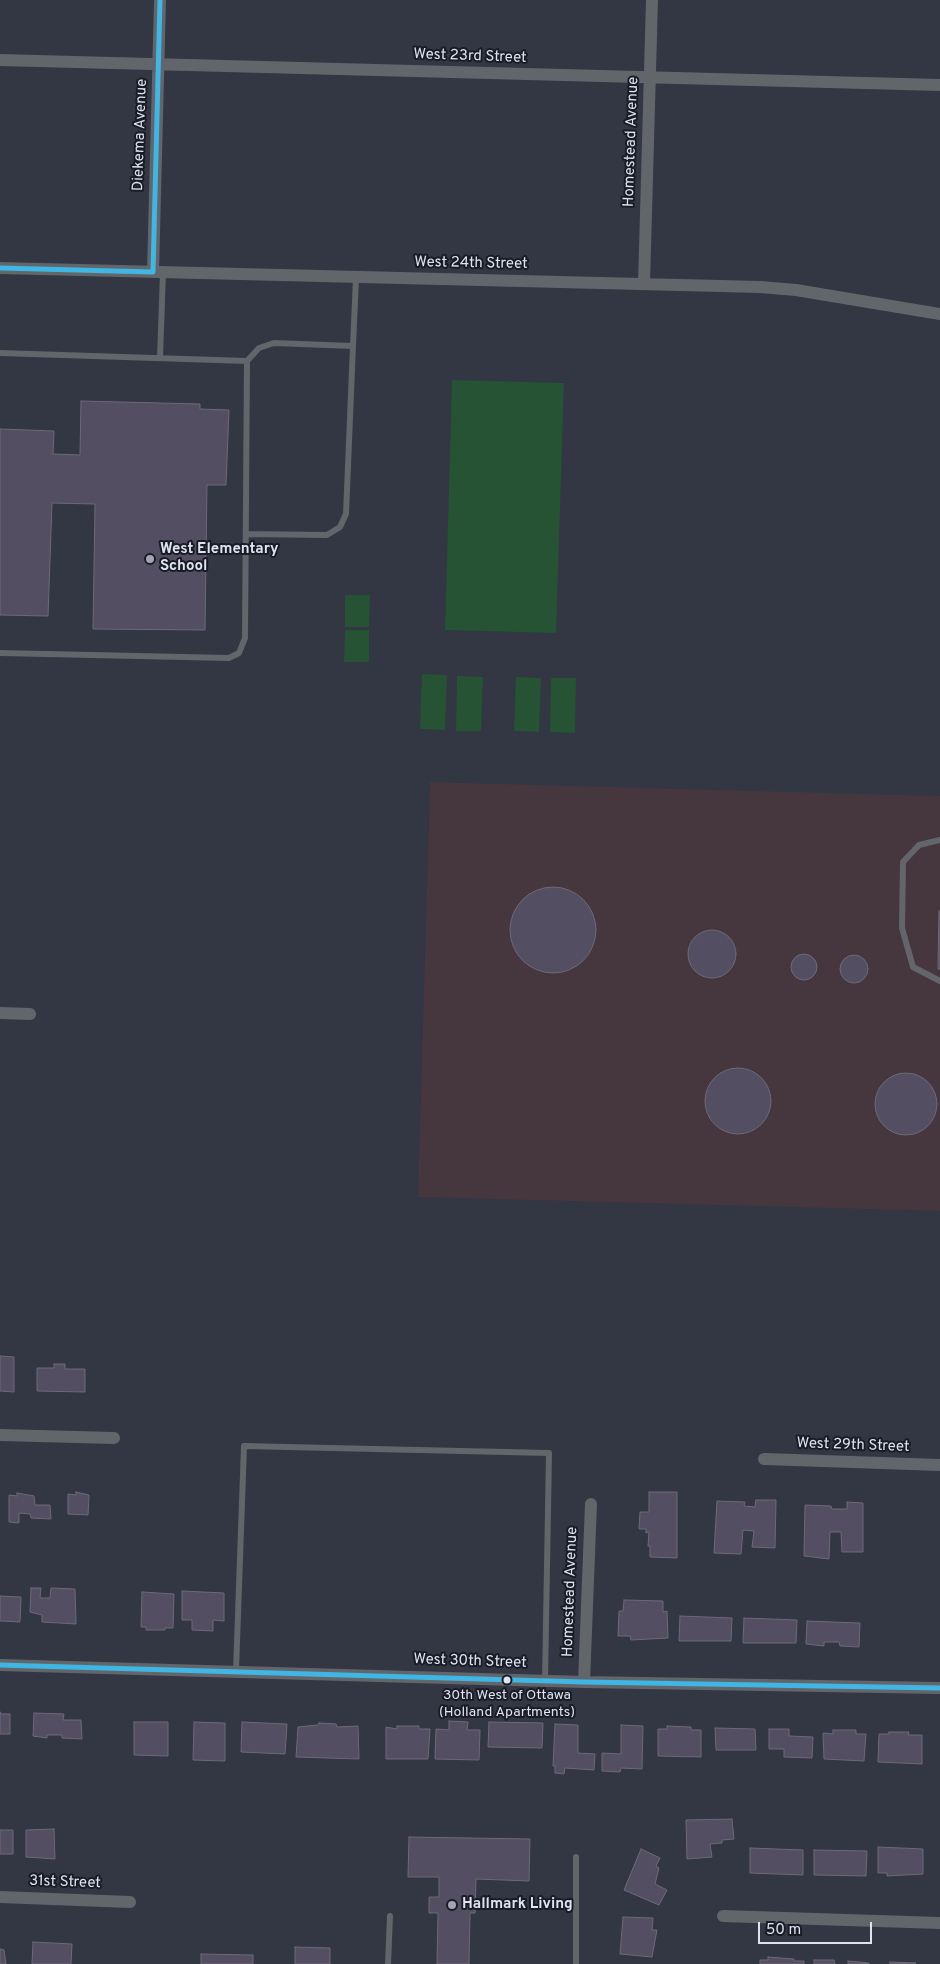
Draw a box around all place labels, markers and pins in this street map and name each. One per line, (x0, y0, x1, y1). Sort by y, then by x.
place label: West Elementary School (160, 541, 279, 576)
marker: West Elementary School (144, 553, 156, 565)
marker: 30th West of Ottawa (Holland Apartments) (502, 1675, 512, 1685)
place label: 30th West of Ottawa (Holland Apartments) (439, 1688, 575, 1720)
place label: Hallmark Living (462, 1896, 573, 1914)
marker: Hallmark Living (446, 1899, 458, 1911)

